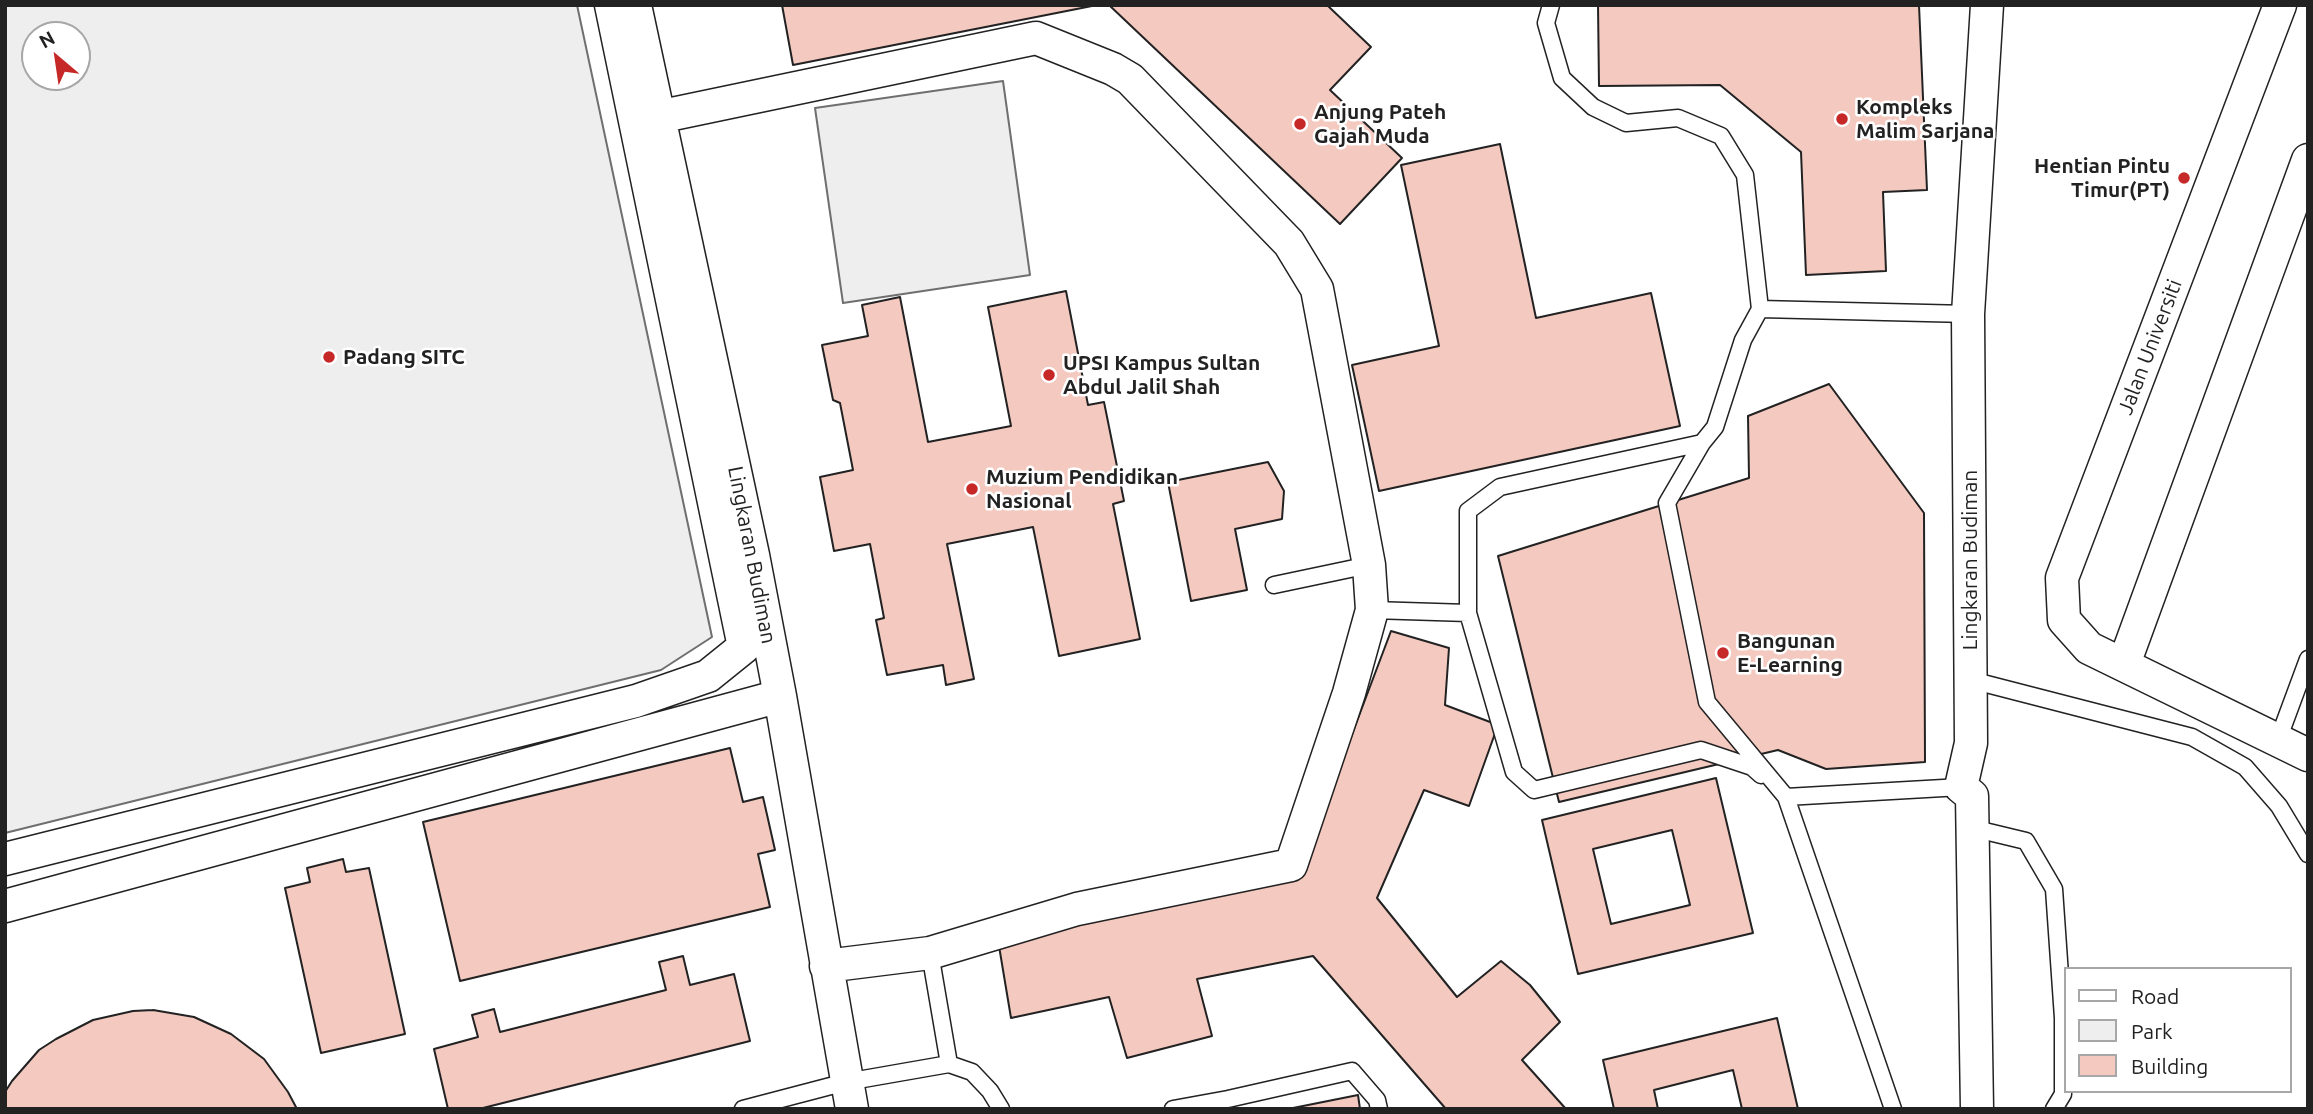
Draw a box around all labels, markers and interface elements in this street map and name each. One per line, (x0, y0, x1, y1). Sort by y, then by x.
north arrow (21, 21, 91, 91)
text: N (35, 26, 58, 52)
place label: Kompleks Malim Sarjana (1856, 94, 1994, 144)
place label: Anjung Pateh Gajah Muda (1314, 99, 1446, 149)
marker: Kompleks Malim Sarjana (1834, 111, 1850, 127)
marker: Anjung Pateh Gajah Muda (1292, 116, 1308, 132)
place label: Hentian Pintu Timur(PT) (2034, 153, 2170, 203)
marker: Hentian Pintu Timur(PT) (2176, 170, 2192, 186)
street label: Jalan Universiti (2113, 276, 2187, 418)
place label: Padang SITC (343, 344, 465, 370)
marker: Padang SITC (321, 349, 337, 365)
place label: UPSI Kampus Sultan Abdul Jalil Shah (1063, 350, 1260, 400)
marker: UPSI Kampus Sultan Abdul Jalil Shah (1041, 367, 1057, 383)
street label: Lingkaran Budiman (722, 464, 782, 646)
place label: Muzium Pendidikan Nasional (986, 464, 1178, 514)
street label: Lingkaran Budiman (1957, 470, 1983, 650)
marker: Muzium Pendidikan Nasional (964, 481, 980, 497)
place label: Bangunan E-Learning (1737, 628, 1843, 678)
marker: Bangunan E-Learning (1715, 645, 1731, 661)
legend (2064, 967, 2292, 1093)
text: Road (2131, 984, 2179, 1008)
text: Park (2131, 1019, 2173, 1043)
text: Building (2131, 1054, 2208, 1078)

